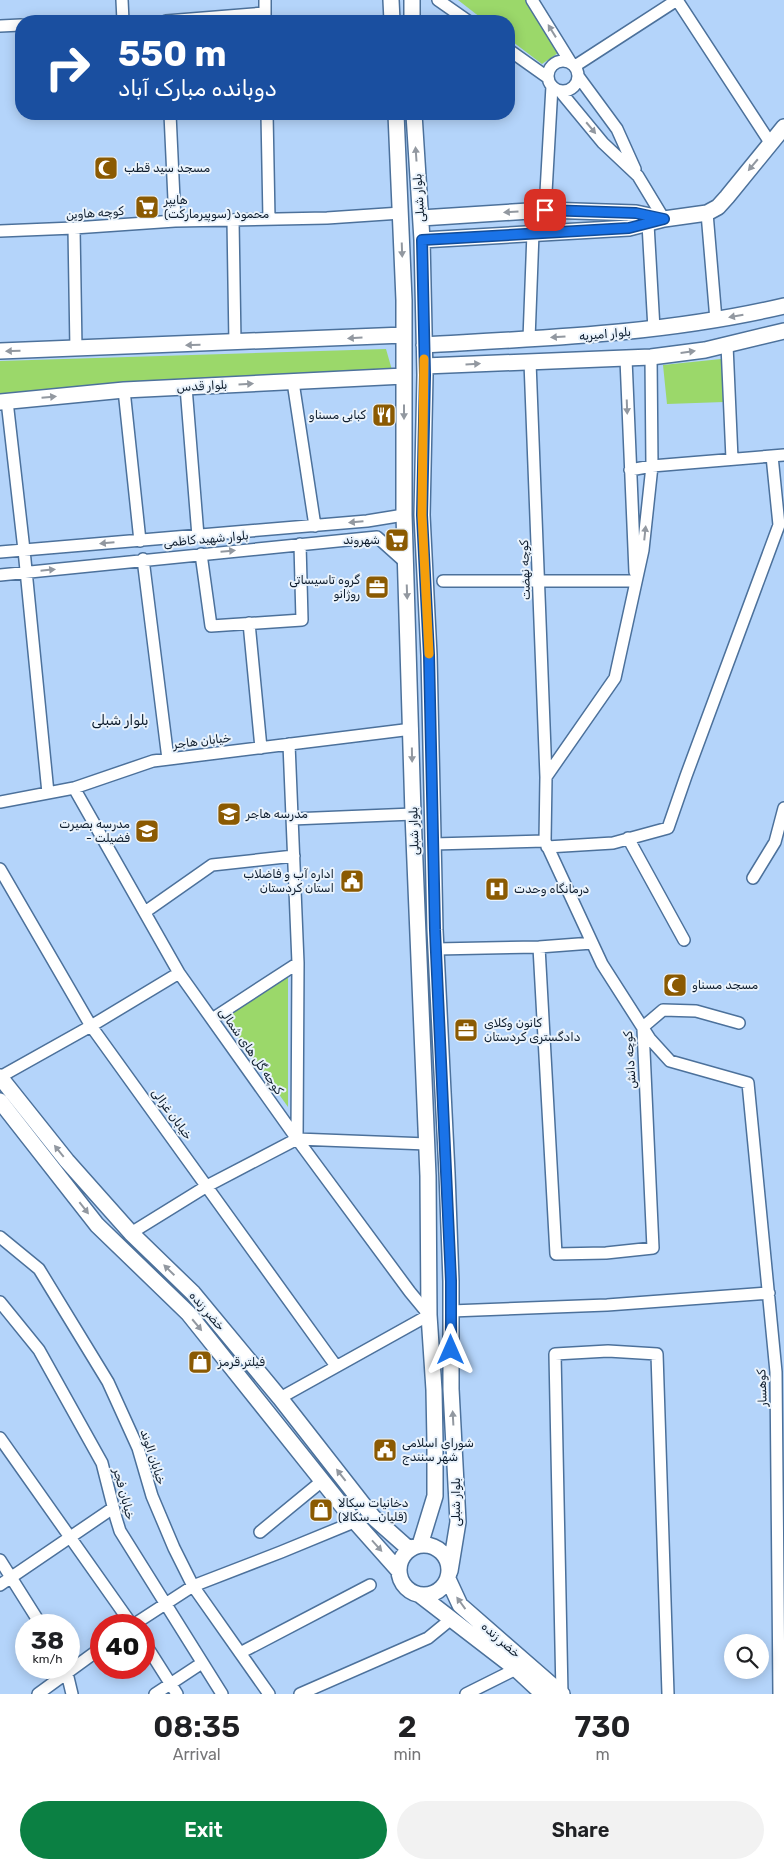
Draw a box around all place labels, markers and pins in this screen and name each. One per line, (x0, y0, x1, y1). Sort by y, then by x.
mosque icon: مسجد سید قطب (93, 155, 119, 181)
place label: مسجد سید قطب (124, 161, 210, 175)
pin (524, 189, 566, 231)
place label: هایپر (سوپیرمارکت) محمود (163, 193, 270, 222)
supermarket icon: هایپر (سوپیرمارکت) محمود (134, 194, 160, 220)
restaurant icon: کبابی مسناو (371, 402, 397, 428)
place label: کبابی مسناو (309, 408, 367, 423)
supermarket icon: شهروند (384, 527, 410, 553)
place label: شهروند (343, 533, 380, 548)
place label: گروه تاسیساتی روژانو (289, 573, 361, 602)
office icon: گروه تاسیساتی روژانو (364, 574, 390, 600)
school or university icon: مدرسه هاجر (216, 801, 242, 827)
place label: مدرسه هاجر (245, 807, 308, 822)
place label: مدرسه بصیرت - فضیلت (59, 817, 130, 845)
school or university icon: مدرسه بصیرت - فضیلت (134, 818, 160, 844)
place label: اداره آب و فاضلاب استان کردستان (243, 867, 334, 896)
public building icon: اداره آب و فاضلاب استان کردستان (339, 868, 365, 894)
hospital icon: درمانگاه وحدت (484, 876, 510, 902)
place label: درمانگاه وحدت (514, 882, 590, 897)
mosque icon: مسجد مسناو (662, 972, 688, 998)
place label: مسجد مسناو (692, 978, 759, 993)
place label: کانون وکلای دادگستری کردستان (484, 1016, 581, 1045)
office icon: کانون وکلای دادگستری کردستان (453, 1017, 479, 1043)
shop icon: فیلتر قرمز (187, 1349, 213, 1375)
place label: فیلتر قرمز (217, 1355, 265, 1370)
place label: شورای اسلامی شهر سنندج (402, 1436, 474, 1466)
public building icon: شورای اسلامی شهر سنندج (372, 1437, 398, 1463)
place label: دخانیات سکالا (قلیان_سکالا) (338, 1496, 409, 1524)
shop icon: دخانیات سکالا (قلیان_سکالا) (308, 1497, 334, 1523)

